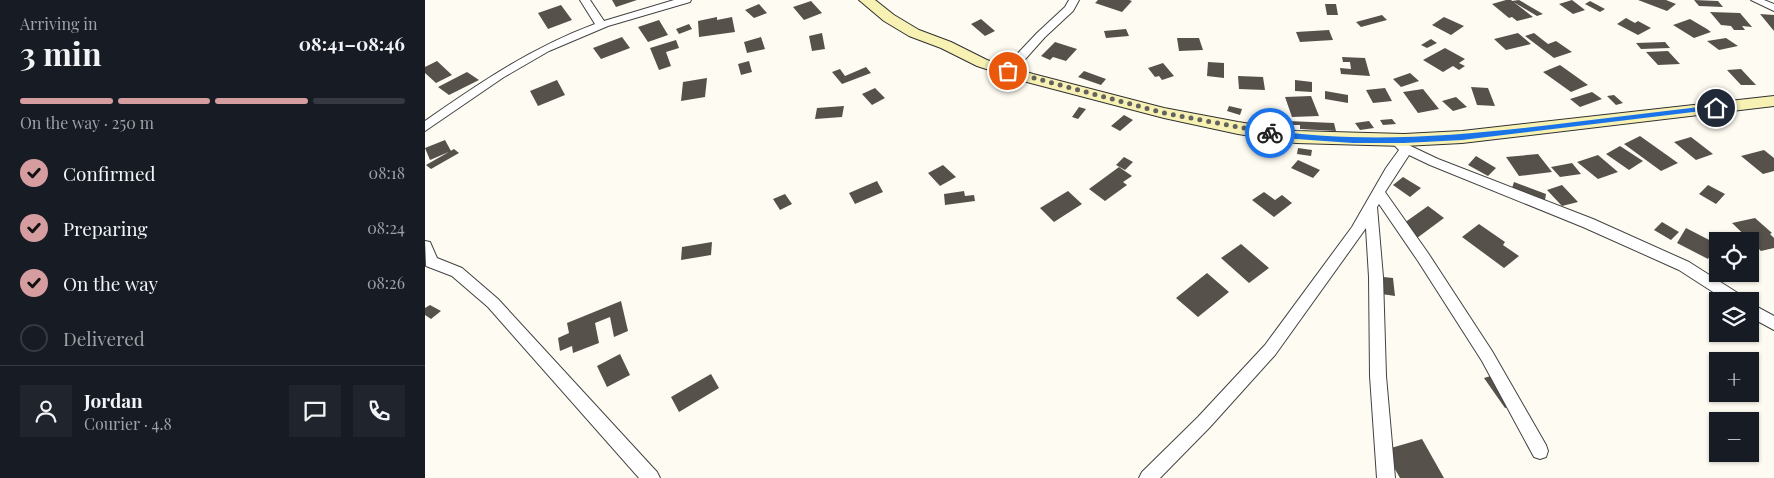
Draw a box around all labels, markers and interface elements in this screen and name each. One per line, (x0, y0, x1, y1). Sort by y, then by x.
text: Arriving in (20, 13, 98, 34)
text: 08:41–08:46 (299, 30, 405, 56)
text: 3 min (20, 31, 102, 74)
pin (987, 50, 1029, 92)
icon: bag (994, 57, 1022, 85)
pin (1695, 87, 1737, 129)
icon: home (1702, 94, 1730, 122)
courier (1245, 108, 1295, 158)
text: On the way · 250 m (20, 112, 154, 133)
icon: bike (1256, 119, 1284, 147)
icon: check (20, 159, 48, 187)
text: Confirmed (63, 160, 156, 186)
text: 08:18 (369, 162, 405, 183)
icon: check (20, 214, 48, 242)
text: Preparing (63, 215, 148, 241)
text: 08:24 (367, 217, 405, 238)
map controls (1709, 232, 1759, 462)
button: locate (1709, 232, 1759, 282)
icon: check (20, 269, 48, 297)
text: On the way (63, 270, 158, 296)
text: 08:26 (367, 272, 405, 293)
button: layers (1709, 292, 1759, 342)
text: Delivered (63, 325, 145, 351)
button: + (1709, 352, 1759, 402)
button: person (20, 385, 72, 437)
button: chat (289, 385, 341, 437)
button: phone (353, 385, 405, 437)
text: Jordan (84, 387, 143, 413)
button: − (1709, 412, 1759, 462)
text: Courier · 4.8 (84, 413, 172, 434)

